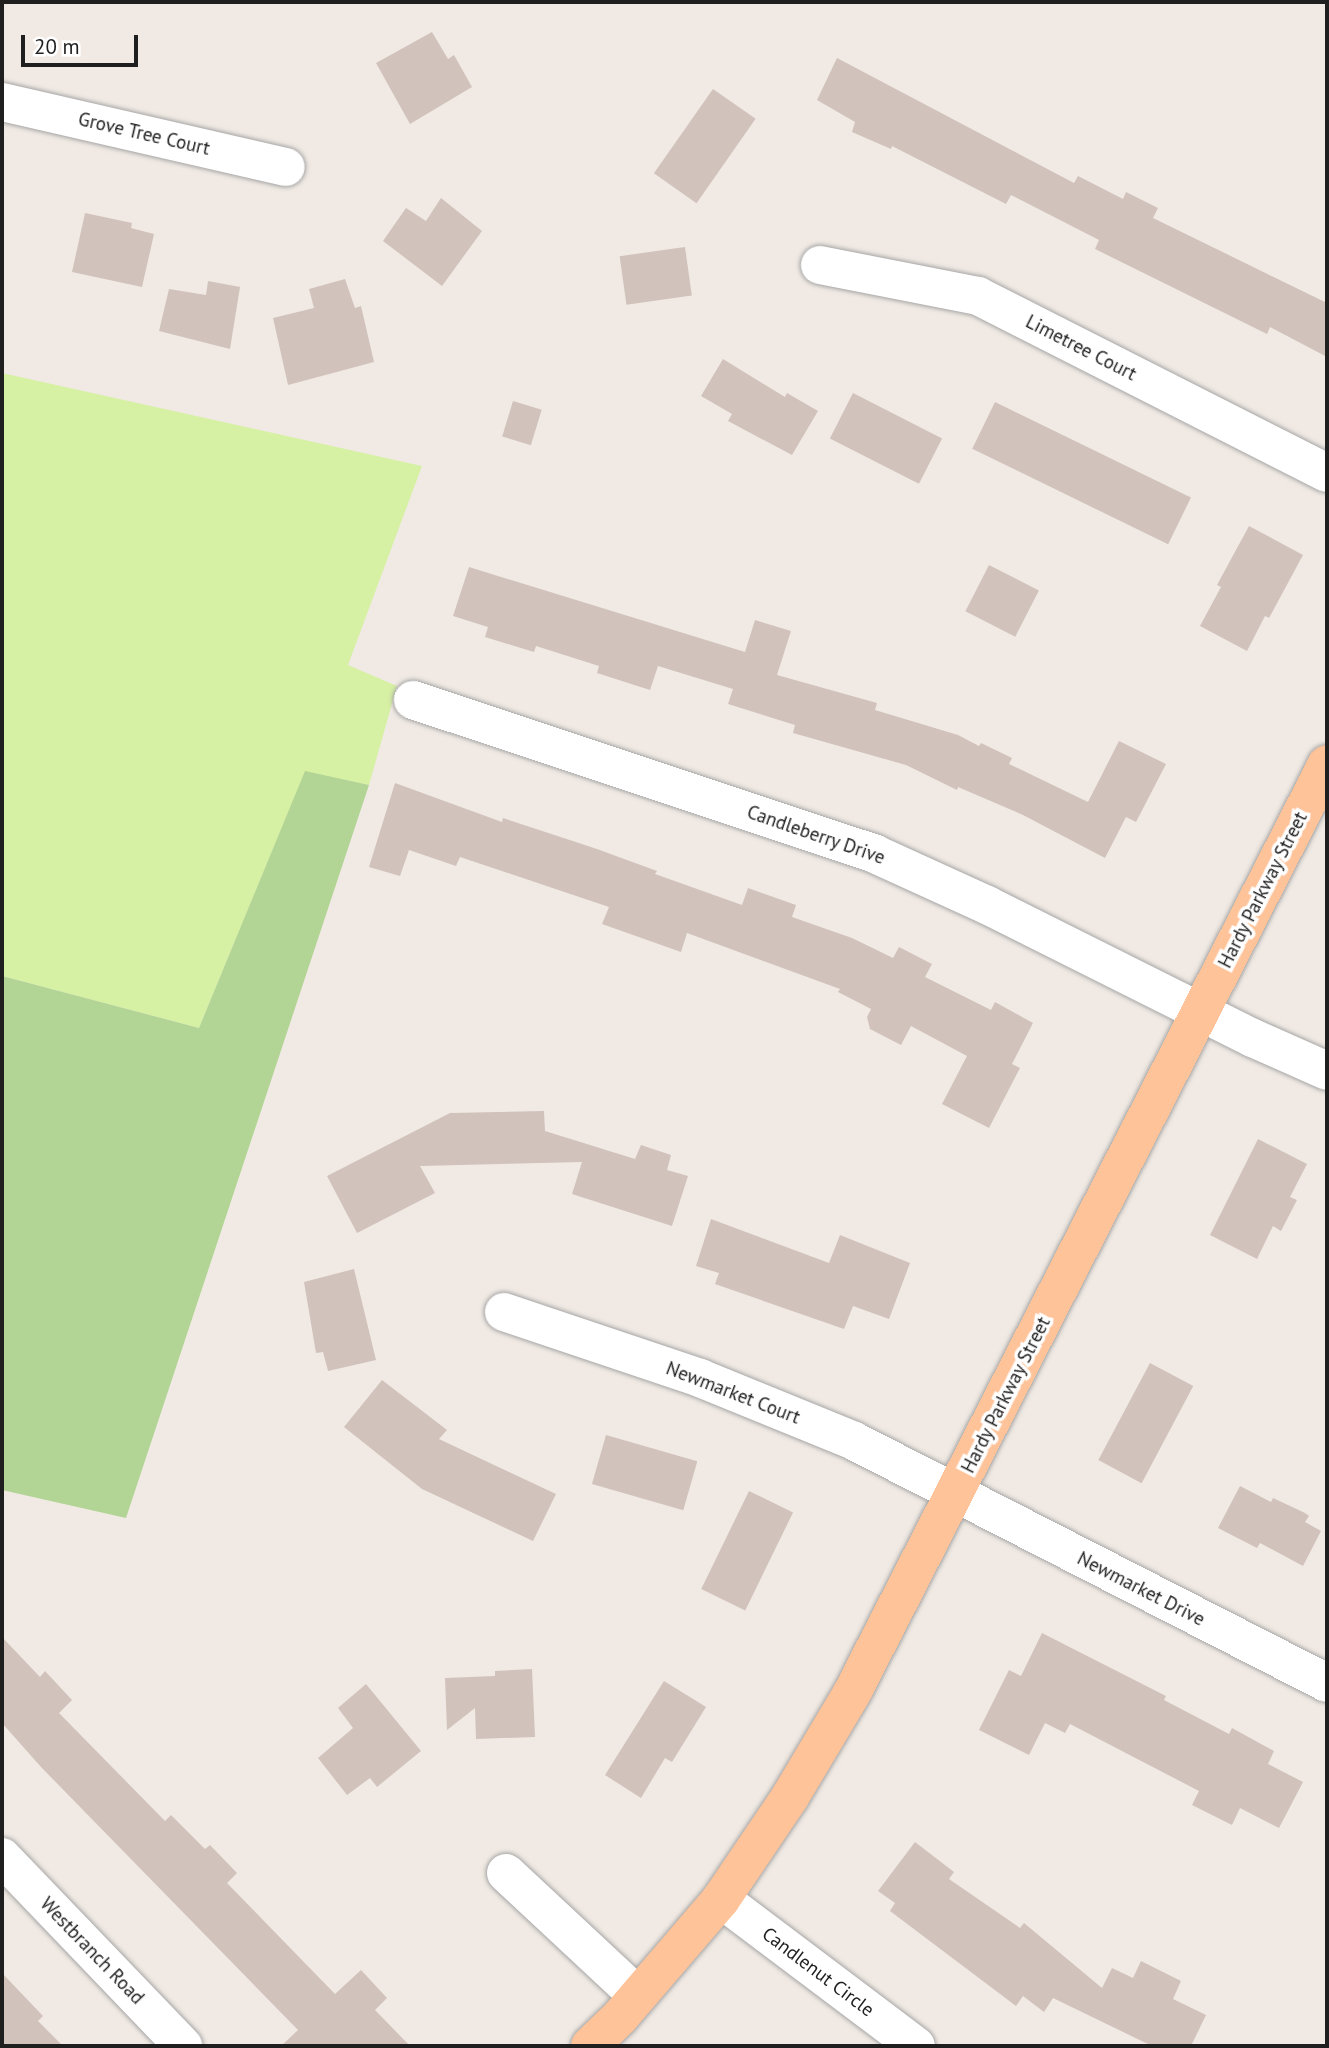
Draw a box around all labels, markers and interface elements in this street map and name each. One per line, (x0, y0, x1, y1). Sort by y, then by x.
scale bar (24, 21, 142, 65)
text: 20 m (34, 33, 80, 60)
street label: Grove Tree Court (76, 108, 212, 160)
street label: Limetree Court (1022, 310, 1140, 386)
street label: Candleberry Drive (744, 801, 888, 869)
street label: Hardy Parkway Street (1213, 807, 1313, 973)
street label: Hardy Parkway Street (956, 1312, 1056, 1478)
street label: Newmarket Court (663, 1357, 803, 1429)
street label: Newmarket Drive (1073, 1547, 1209, 1631)
street label: Westbranch Road (35, 1893, 149, 2009)
street label: Candlenut Circle (758, 1923, 878, 2021)

